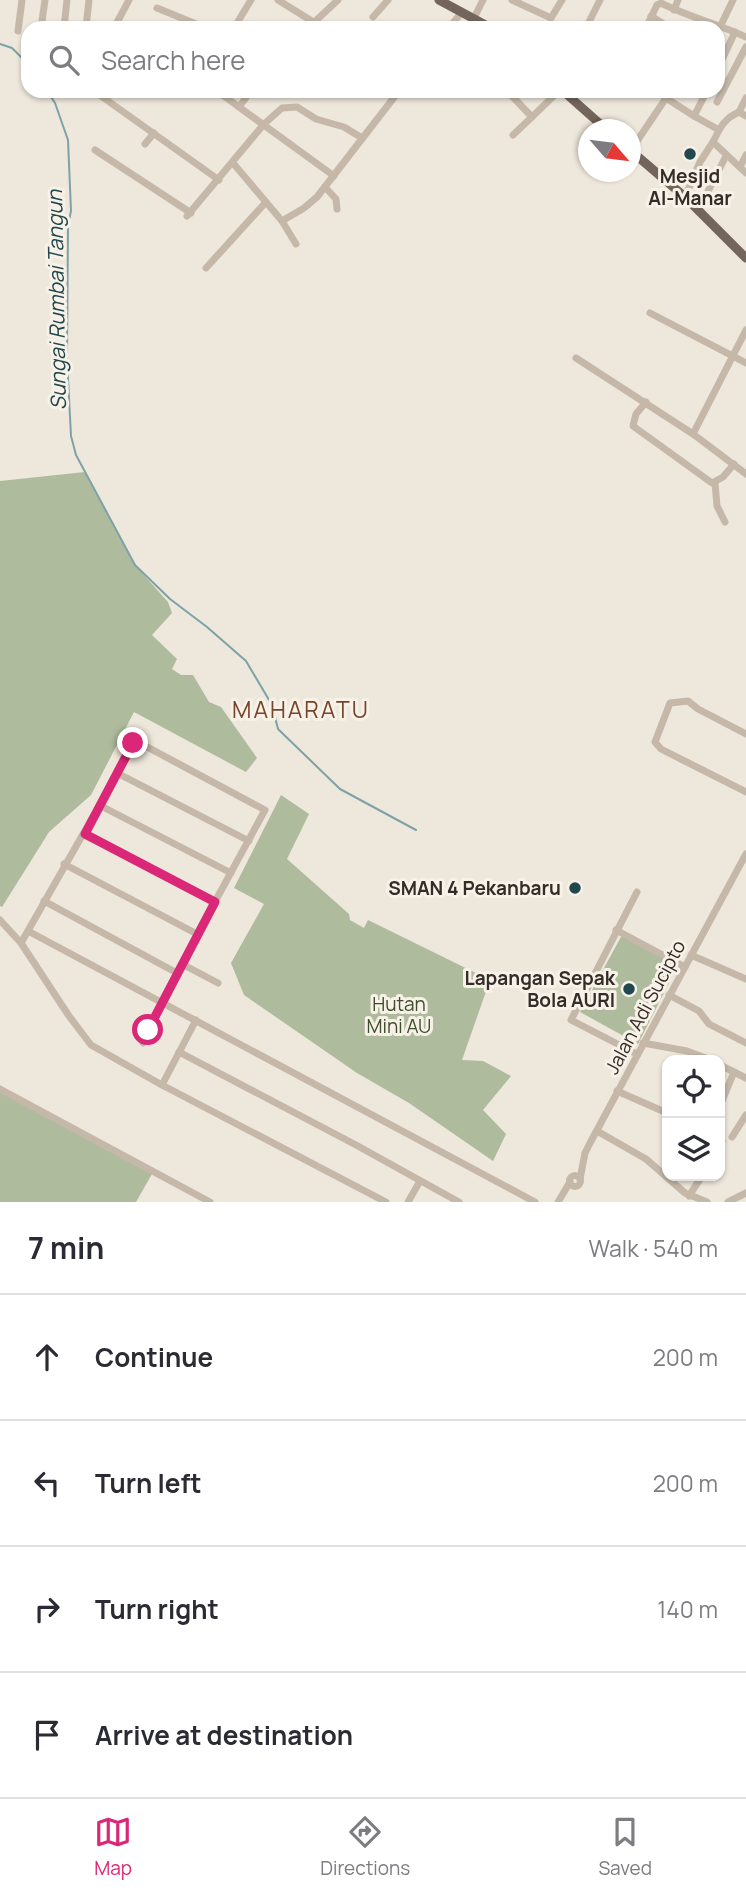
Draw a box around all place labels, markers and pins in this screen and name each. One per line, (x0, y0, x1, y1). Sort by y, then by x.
marker: Mesjid Al-Manar (682, 146, 698, 162)
place label: Mesjid Al-Manar (648, 163, 732, 211)
place label: SMAN 4 Pekanbaru (388, 875, 561, 901)
marker: SMAN 4 Pekanbaru (567, 880, 583, 896)
place label: Lapangan Sepak Bola AURI (465, 965, 616, 1013)
marker: Lapangan Sepak Bola AURI (621, 981, 637, 997)

